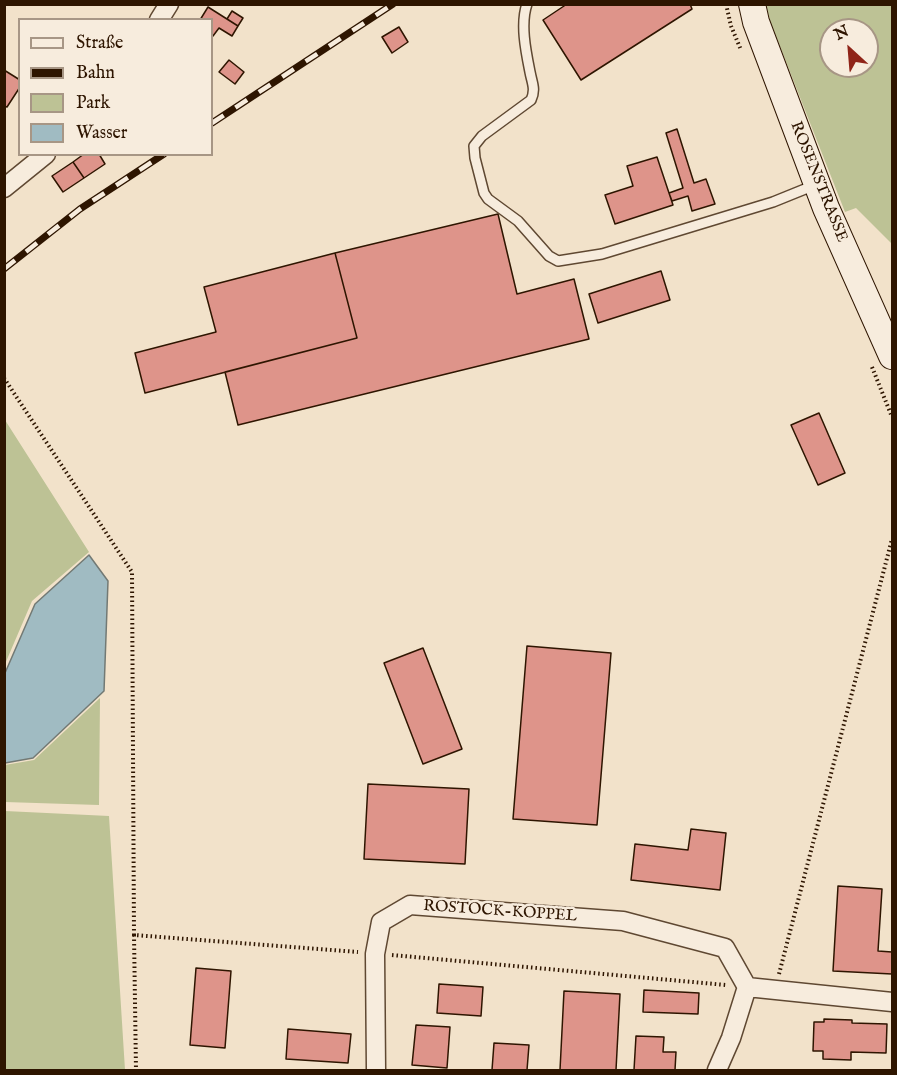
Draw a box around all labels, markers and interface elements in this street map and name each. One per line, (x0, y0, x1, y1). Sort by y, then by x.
legend (18, 18, 213, 156)
north arrow (819, 18, 879, 78)
text: N (831, 22, 853, 46)
text: Straße (76, 32, 123, 55)
text: Bahn (76, 62, 115, 85)
text: Park (76, 92, 110, 115)
street label: ROSENSTRASSE (785, 119, 851, 245)
text: Wasser (76, 122, 127, 145)
street label: ROSTOCK-KOPPEL (423, 897, 577, 927)

